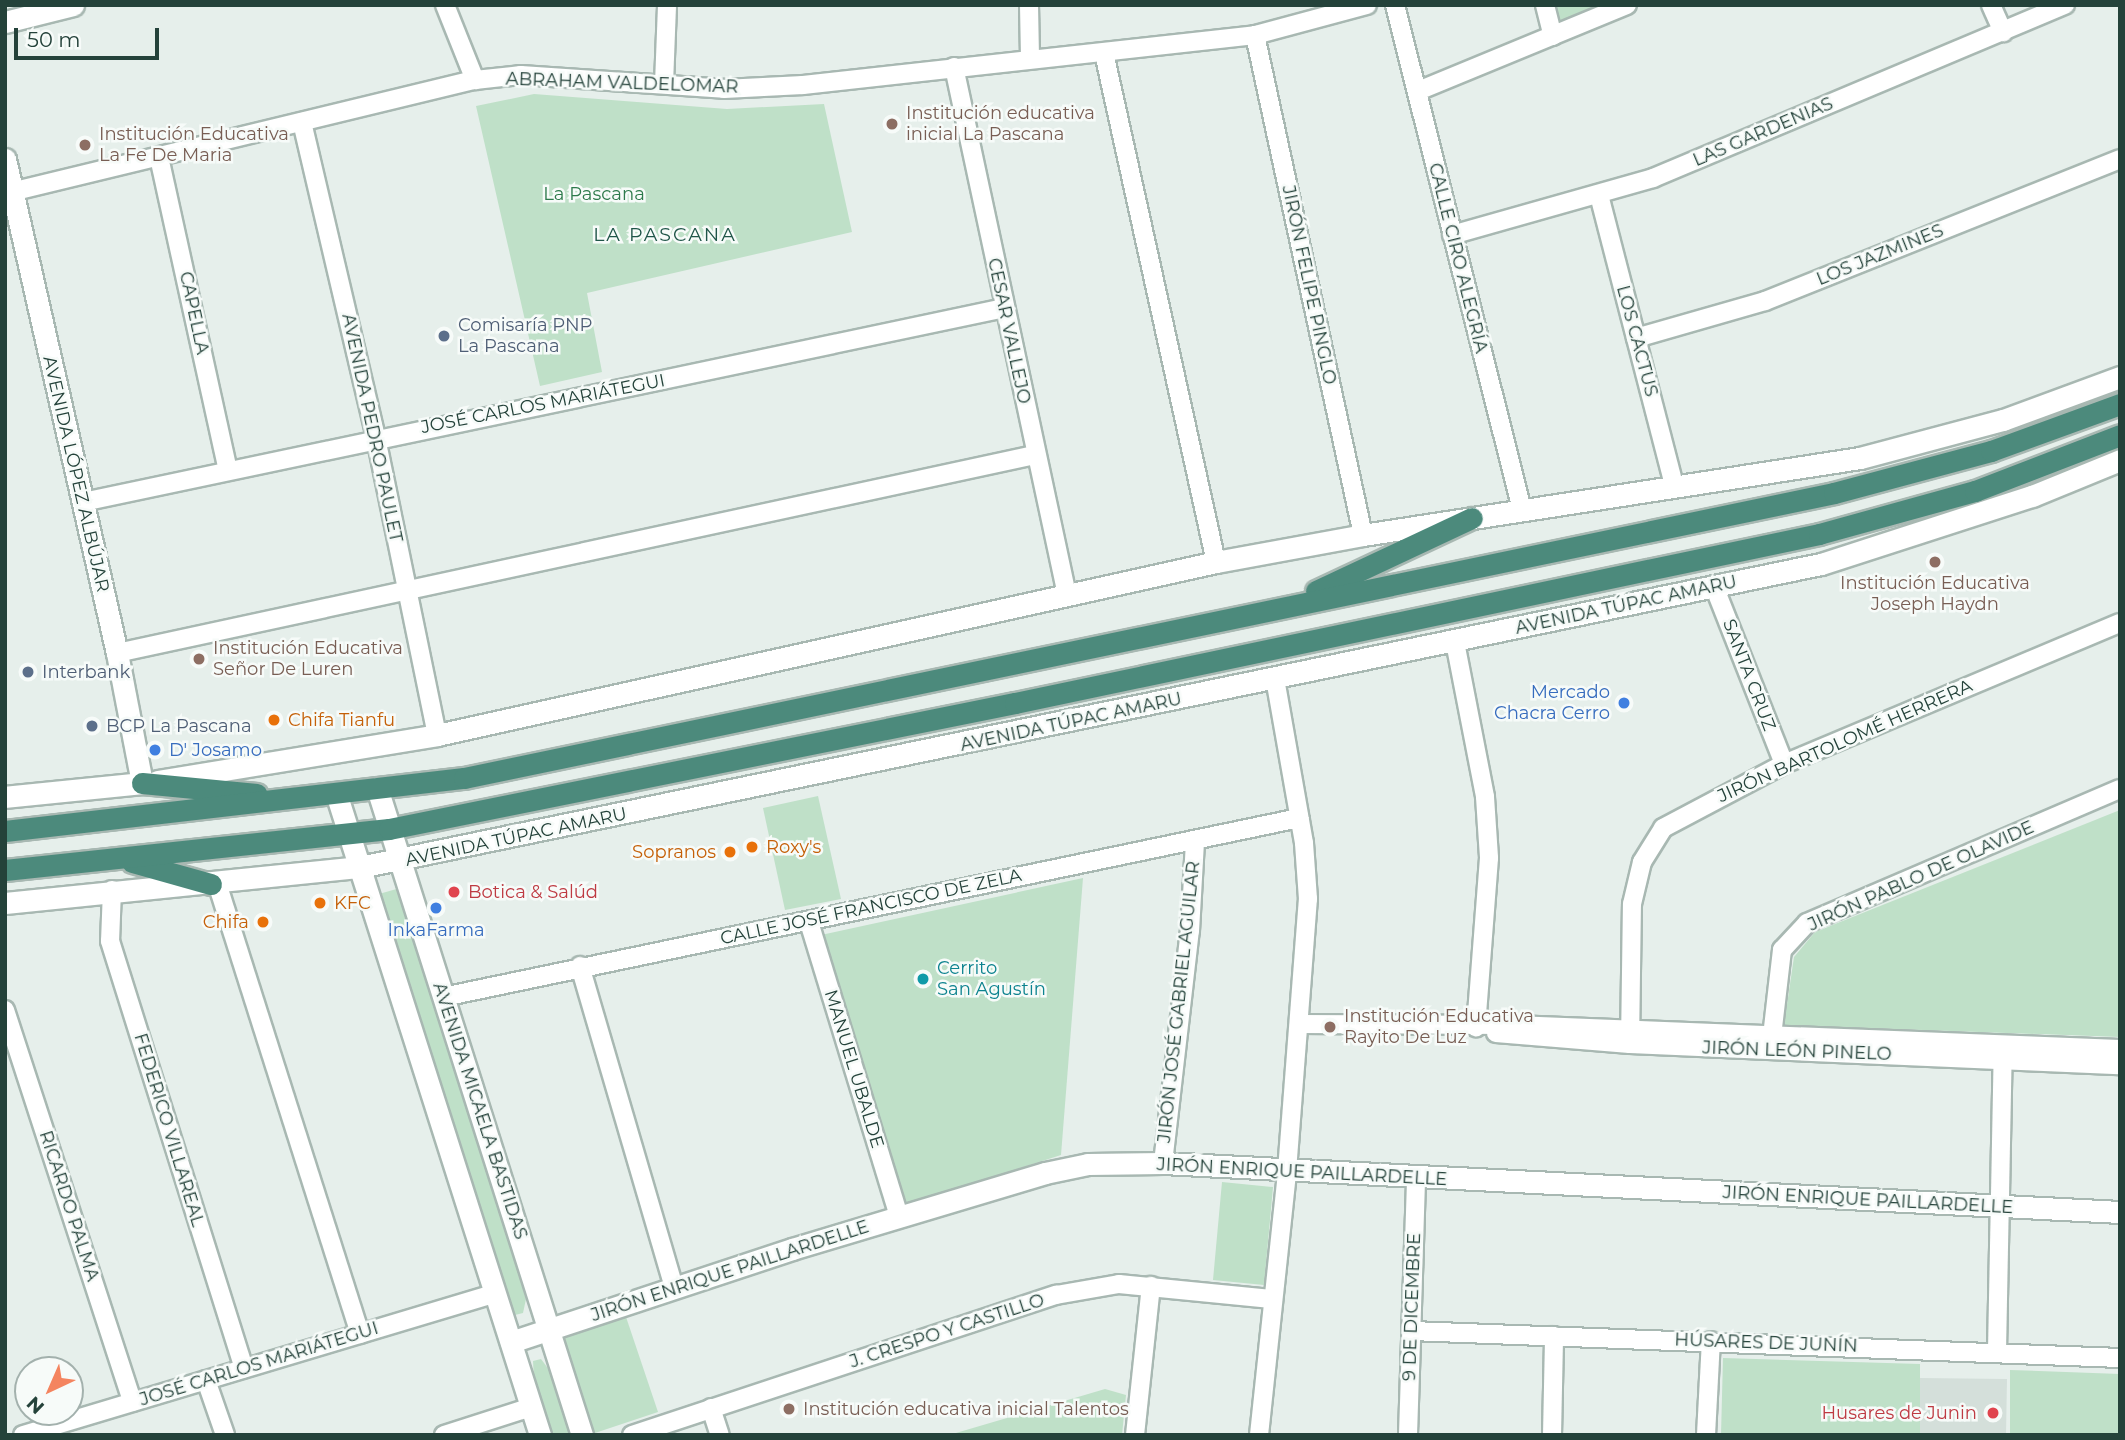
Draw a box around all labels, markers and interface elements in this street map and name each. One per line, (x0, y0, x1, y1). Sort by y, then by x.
scale bar (18, 14, 163, 58)
text: 50 m (27, 27, 81, 52)
street label: ABRAHAM VALDELOMAR (505, 68, 739, 98)
street label: LAS GARDENIAS (1690, 93, 1836, 171)
place label: Institución educativa inicial La Pascana (906, 103, 1095, 146)
marker: Institución educativa inicial La Pascana (884, 116, 900, 132)
place label: Institución Educativa La Fe De Maria (99, 124, 289, 166)
marker: Institución Educativa La Fe De Maria (77, 137, 93, 153)
street label: CALLE CIRO ALEGRÍA (1424, 161, 1492, 355)
park label: La Pascana (543, 183, 645, 205)
street label: JIRÓN FELIPE PINGLO (1277, 183, 1341, 387)
street label: LOS JAZMINES (1813, 220, 1947, 290)
district label: LA PASCANA (594, 224, 736, 246)
street label: CESAR VALLEJO (983, 256, 1035, 406)
street label: CAPELLA (175, 270, 213, 356)
street label: LOS CACTUS (1612, 283, 1662, 399)
street label: AVENIDA PEDRO PAULET (337, 312, 407, 544)
place label: Comisaría PNP La Pascana (458, 315, 593, 358)
marker: Comisaría PNP La Pascana (436, 328, 452, 344)
street label: AVENIDA LÓPEZ ALBÚJAR (38, 354, 114, 594)
street label: JOSÉ CARLOS MARIÁTEGUI (419, 370, 667, 438)
marker: Institución Educativa Joseph Haydn (1927, 554, 1943, 570)
street label: AVENIDA TÚPAC AMARU (1513, 571, 1739, 639)
place label: Institución Educativa Joseph Haydn (1840, 573, 2030, 616)
street label: SANTA CRUZ (1718, 616, 1780, 734)
place label: Institución Educativa Señor De Luren (213, 638, 403, 680)
marker: Institución Educativa Señor De Luren (191, 651, 207, 667)
place label: Interbank (42, 661, 130, 683)
marker: Interbank (20, 664, 36, 680)
street label: JIRÓN BARTOLOMÉ HERRERA (1714, 675, 1976, 807)
place label: Mercado Chacra Cerro (1494, 682, 1610, 724)
street label: AVENIDA TÚPAC AMARU (958, 688, 1184, 756)
marker: Mercado Chacra Cerro (1616, 695, 1632, 711)
place label: Chifa Tianfu (288, 709, 395, 731)
marker: Chifa Tianfu (266, 712, 282, 728)
place label: BCP La Pascana (106, 715, 252, 737)
marker: BCP La Pascana (84, 718, 100, 734)
place label: D' Josamo (169, 739, 262, 761)
marker: D' Josamo (147, 742, 163, 758)
street label: AVENIDA TÚPAC AMARU (403, 803, 629, 871)
street label: JIRÓN PABLO DE OLAVIDE (1805, 816, 2037, 936)
place label: Roxy's (766, 836, 821, 858)
marker: Roxy's (744, 839, 760, 855)
place label: Sopranos (632, 841, 716, 863)
marker: Sopranos (722, 844, 738, 860)
street label: JIRÓN JOSÉ GABRIEL AGUILAR (1153, 860, 1205, 1144)
street label: CALLE JOSÉ FRANCISCO DE ZELA (718, 864, 1024, 950)
place label: Botica & Salúd (468, 881, 598, 903)
marker: Botica & Salúd (446, 884, 462, 900)
place label: KFC (334, 892, 371, 914)
marker: KFC (312, 895, 328, 911)
marker: InkaFarma (428, 900, 444, 916)
place label: Chifa (203, 911, 249, 933)
marker: Chifa (255, 914, 271, 930)
place label: InkaFarma (387, 919, 485, 941)
place label: Cerrito San Agustín (937, 958, 1046, 1000)
marker: Cerrito San Agustín (915, 971, 931, 987)
street label: AVENIDA MICAELA BASTIDAS (428, 980, 532, 1242)
street label: MANUEL UBALDE (820, 987, 888, 1151)
place label: Institución Educativa Rayito De Luz (1344, 1006, 1534, 1048)
marker: Institución Educativa Rayito De Luz (1322, 1019, 1338, 1035)
street label: FEDERICO VILLAREAL (129, 1031, 209, 1229)
street label: JIRÓN LEÓN PINELO (1702, 1037, 1892, 1065)
street label: RICARDO PALMA (34, 1128, 104, 1284)
street label: JIRÓN ENRIQUE PAILLARDELLE (1156, 1154, 1448, 1190)
street label: JIRÓN ENRIQUE PAILLARDELLE (1722, 1182, 2014, 1218)
street label: JIRÓN ENRIQUE PAILLARDELLE (588, 1216, 872, 1326)
street label: 9 DE DICEMBRE (1399, 1233, 1425, 1381)
street label: J. CRESPO Y CASTILLO (847, 1289, 1047, 1373)
street label: JOSÉ CARLOS MARIÁTEGUI (137, 1317, 381, 1411)
street label: HÚSARES DE JUNÍN (1674, 1329, 1858, 1357)
north arrow (14, 1356, 84, 1426)
text: N (22, 1391, 49, 1419)
place label: Institución educativa inicial Talentos (803, 1398, 1129, 1420)
marker: Institución educativa inicial Talentos (781, 1401, 797, 1417)
place label: Husares de Junin (1821, 1402, 1977, 1424)
marker: Husares de Junin (1983, 1403, 2003, 1423)

